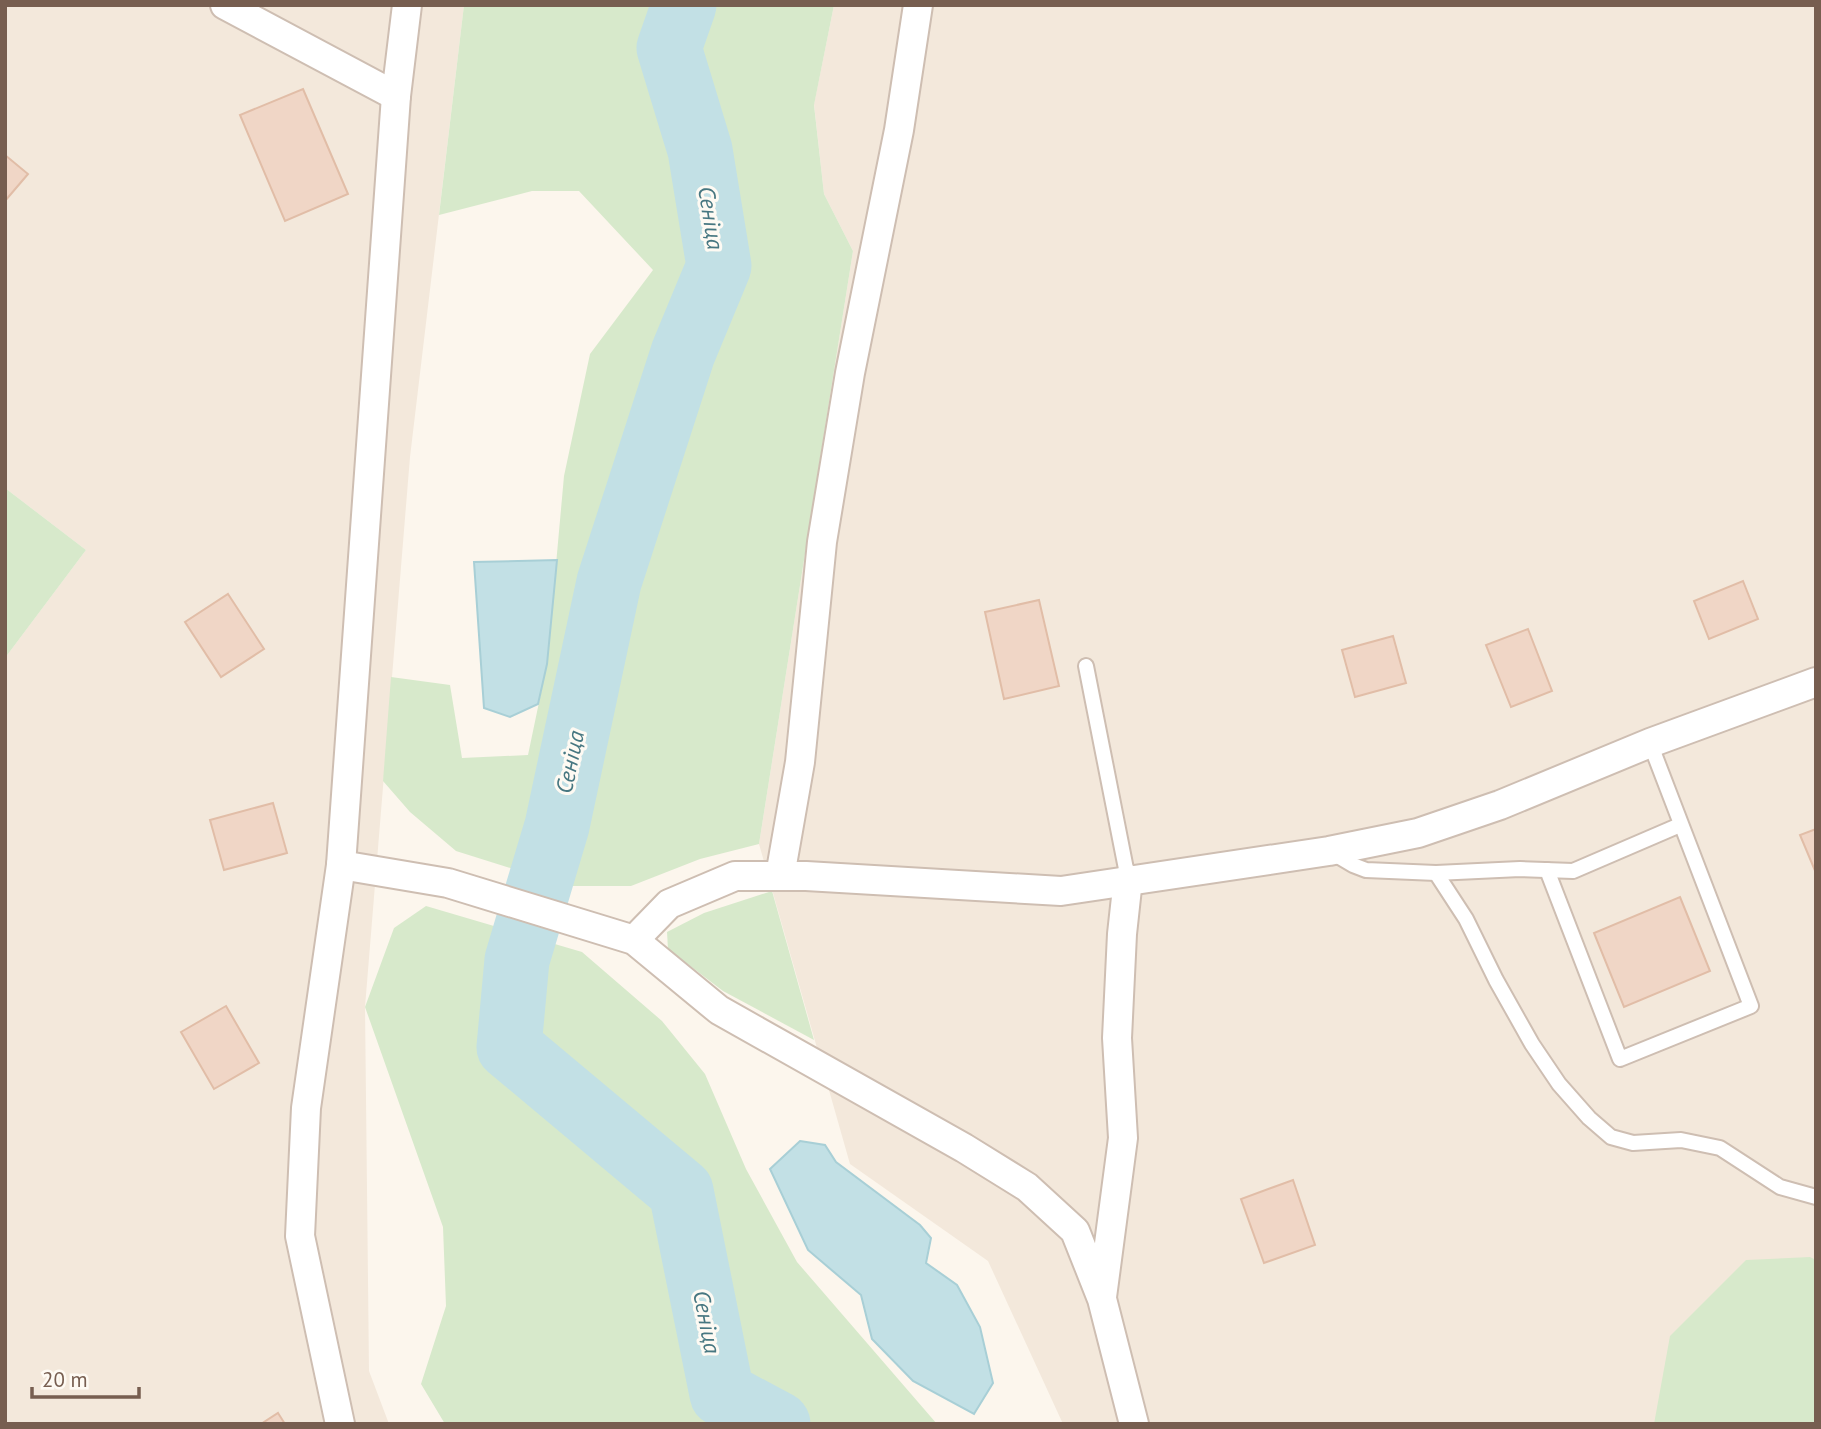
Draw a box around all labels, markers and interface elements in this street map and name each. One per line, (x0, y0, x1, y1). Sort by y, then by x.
water label: Сеніца (692, 184, 731, 252)
water label: Сеніца (549, 728, 590, 796)
water label: Сеніца (687, 1288, 728, 1356)
scale bar (32, 1356, 138, 1400)
text: 20 m (42, 1366, 88, 1393)

